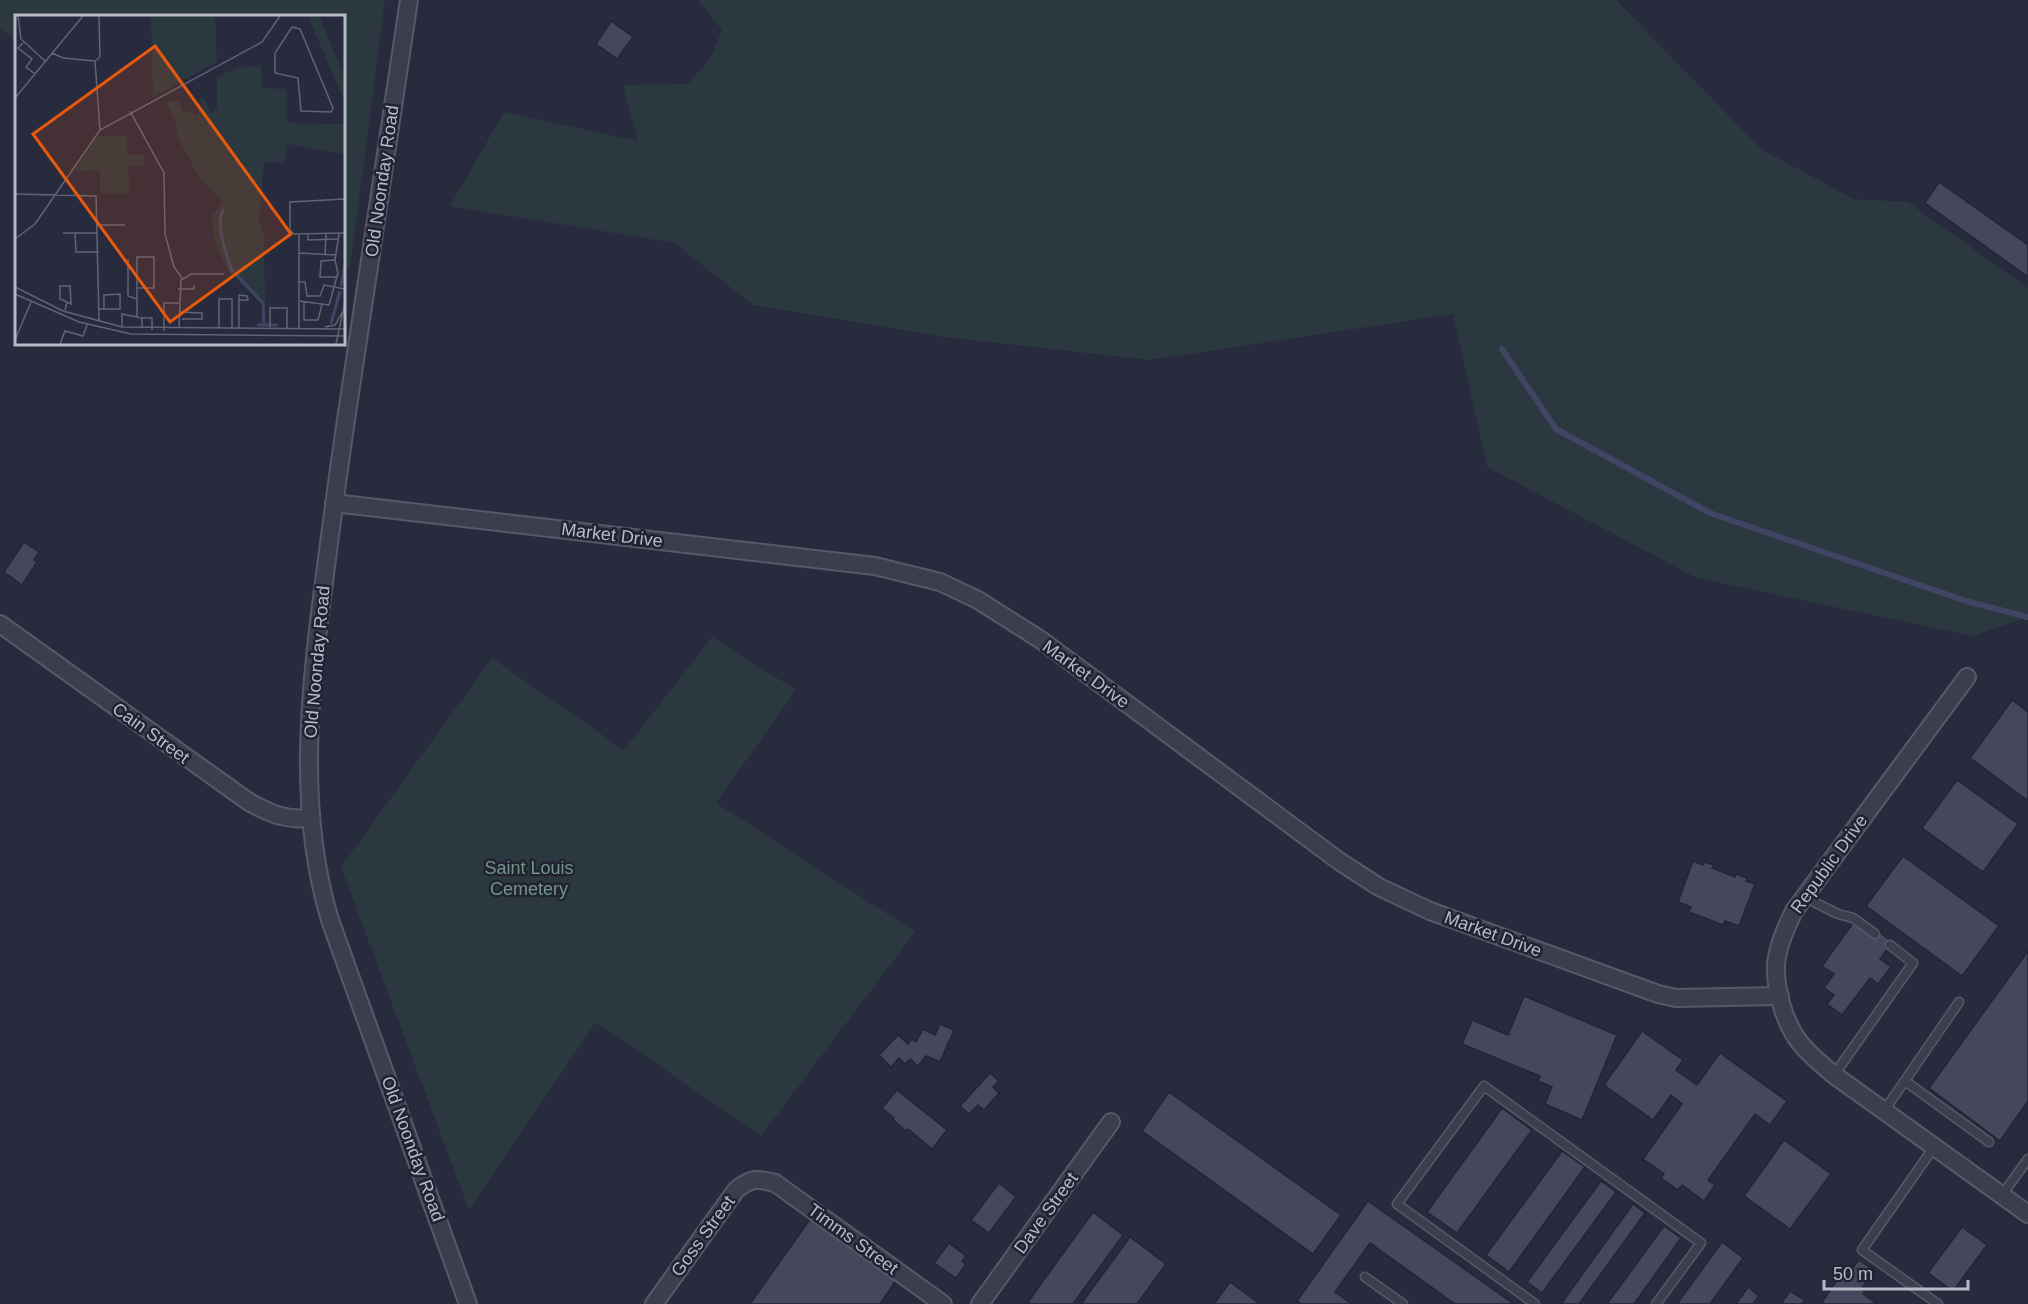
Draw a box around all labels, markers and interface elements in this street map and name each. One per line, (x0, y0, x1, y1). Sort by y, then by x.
inset map (15, 15, 345, 345)
street label: Old Noonday Road (361, 104, 403, 258)
street label: Market Drive (560, 519, 664, 551)
street label: Old Noonday Road (300, 585, 334, 739)
street label: Market Drive (1039, 636, 1133, 712)
street label: Cain Street (109, 698, 193, 768)
street label: Republic Drive (1787, 811, 1871, 917)
park label: Saint Louis Cemetery (484, 858, 574, 899)
street label: Market Drive (1442, 907, 1544, 961)
street label: Old Noonday Road (377, 1074, 449, 1224)
street label: Dave Street (1010, 1169, 1082, 1257)
street label: Goss Street (667, 1192, 739, 1280)
street label: Timms Street (804, 1200, 902, 1278)
scale bar (1824, 1253, 1968, 1291)
text: 50 m (1833, 1264, 1873, 1284)

